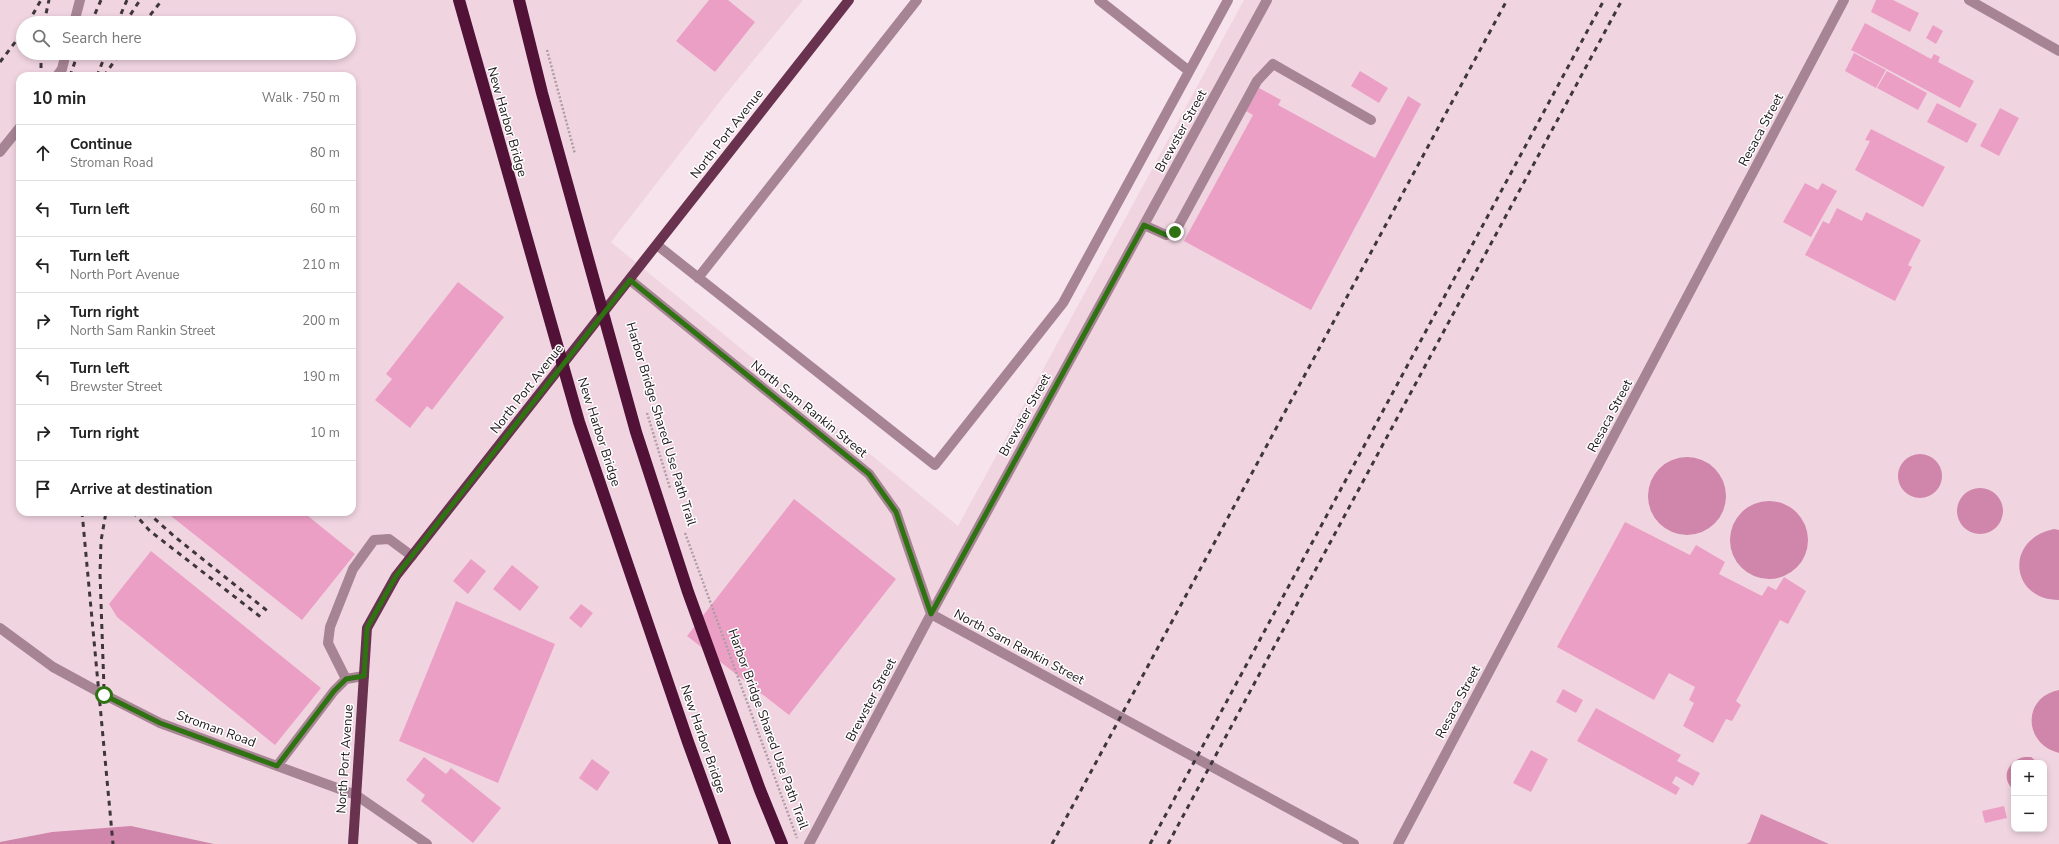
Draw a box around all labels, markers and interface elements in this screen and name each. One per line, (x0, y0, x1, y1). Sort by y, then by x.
search box (16, 16, 356, 60)
icon: search (30, 27, 52, 49)
text: Search here (62, 28, 142, 48)
street label: New Harbor Bridge (483, 65, 531, 179)
street label: North Port Avenue (686, 85, 768, 183)
street label: Brewster Street (1151, 86, 1211, 176)
text: 10 min (32, 87, 86, 110)
text: Walk · 750 m (262, 89, 340, 107)
street label: Resaca Street (1734, 90, 1788, 170)
text: Continue (70, 134, 132, 154)
icon: ahead (32, 142, 54, 164)
text: 80 m (310, 144, 340, 162)
text: Stroman Road (70, 154, 153, 172)
icon: left (32, 198, 54, 220)
text: Turn left (70, 199, 129, 219)
text: 60 m (310, 200, 340, 218)
route end (1166, 223, 1184, 241)
text: Turn left (70, 246, 129, 266)
icon: left (32, 254, 54, 276)
text: 210 m (302, 256, 340, 274)
text: North Port Avenue (70, 266, 179, 284)
text: Turn right (70, 302, 139, 322)
icon: right (32, 310, 54, 332)
text: 200 m (302, 312, 340, 330)
street label: Harbor Bridge Shared Use Path Trail (621, 320, 701, 528)
text: North Sam Rankin Street (70, 322, 215, 340)
street label: North Port Avenue (486, 340, 568, 438)
street label: North Sam Rankin Street (747, 356, 871, 462)
text: Turn left (70, 358, 129, 378)
icon: left (32, 366, 54, 388)
text: 190 m (302, 368, 340, 386)
street label: Brewster Street (995, 370, 1055, 460)
street label: New Harbor Bridge (573, 375, 625, 489)
street label: Resaca Street (1583, 376, 1637, 456)
text: Brewster Street (70, 378, 162, 396)
icon: right (32, 422, 54, 444)
text: Turn right (70, 423, 139, 443)
text: 10 m (310, 424, 340, 442)
icon: arrive (32, 478, 54, 500)
text: Arrive at destination (70, 479, 213, 499)
street label: North Sam Rankin Street (951, 605, 1088, 689)
street label: Harbor Bridge Shared Use Path Trail (723, 626, 813, 832)
street label: Brewster Street (841, 655, 901, 745)
street label: Resaca Street (1431, 662, 1485, 742)
street label: New Harbor Bridge (676, 682, 730, 796)
route start (95, 686, 113, 704)
street label: North Port Avenue (332, 704, 358, 814)
street label: Stroman Road (174, 706, 258, 752)
map controls (2011, 760, 2047, 832)
button: + (2011, 760, 2047, 796)
button: − (2011, 796, 2047, 832)

